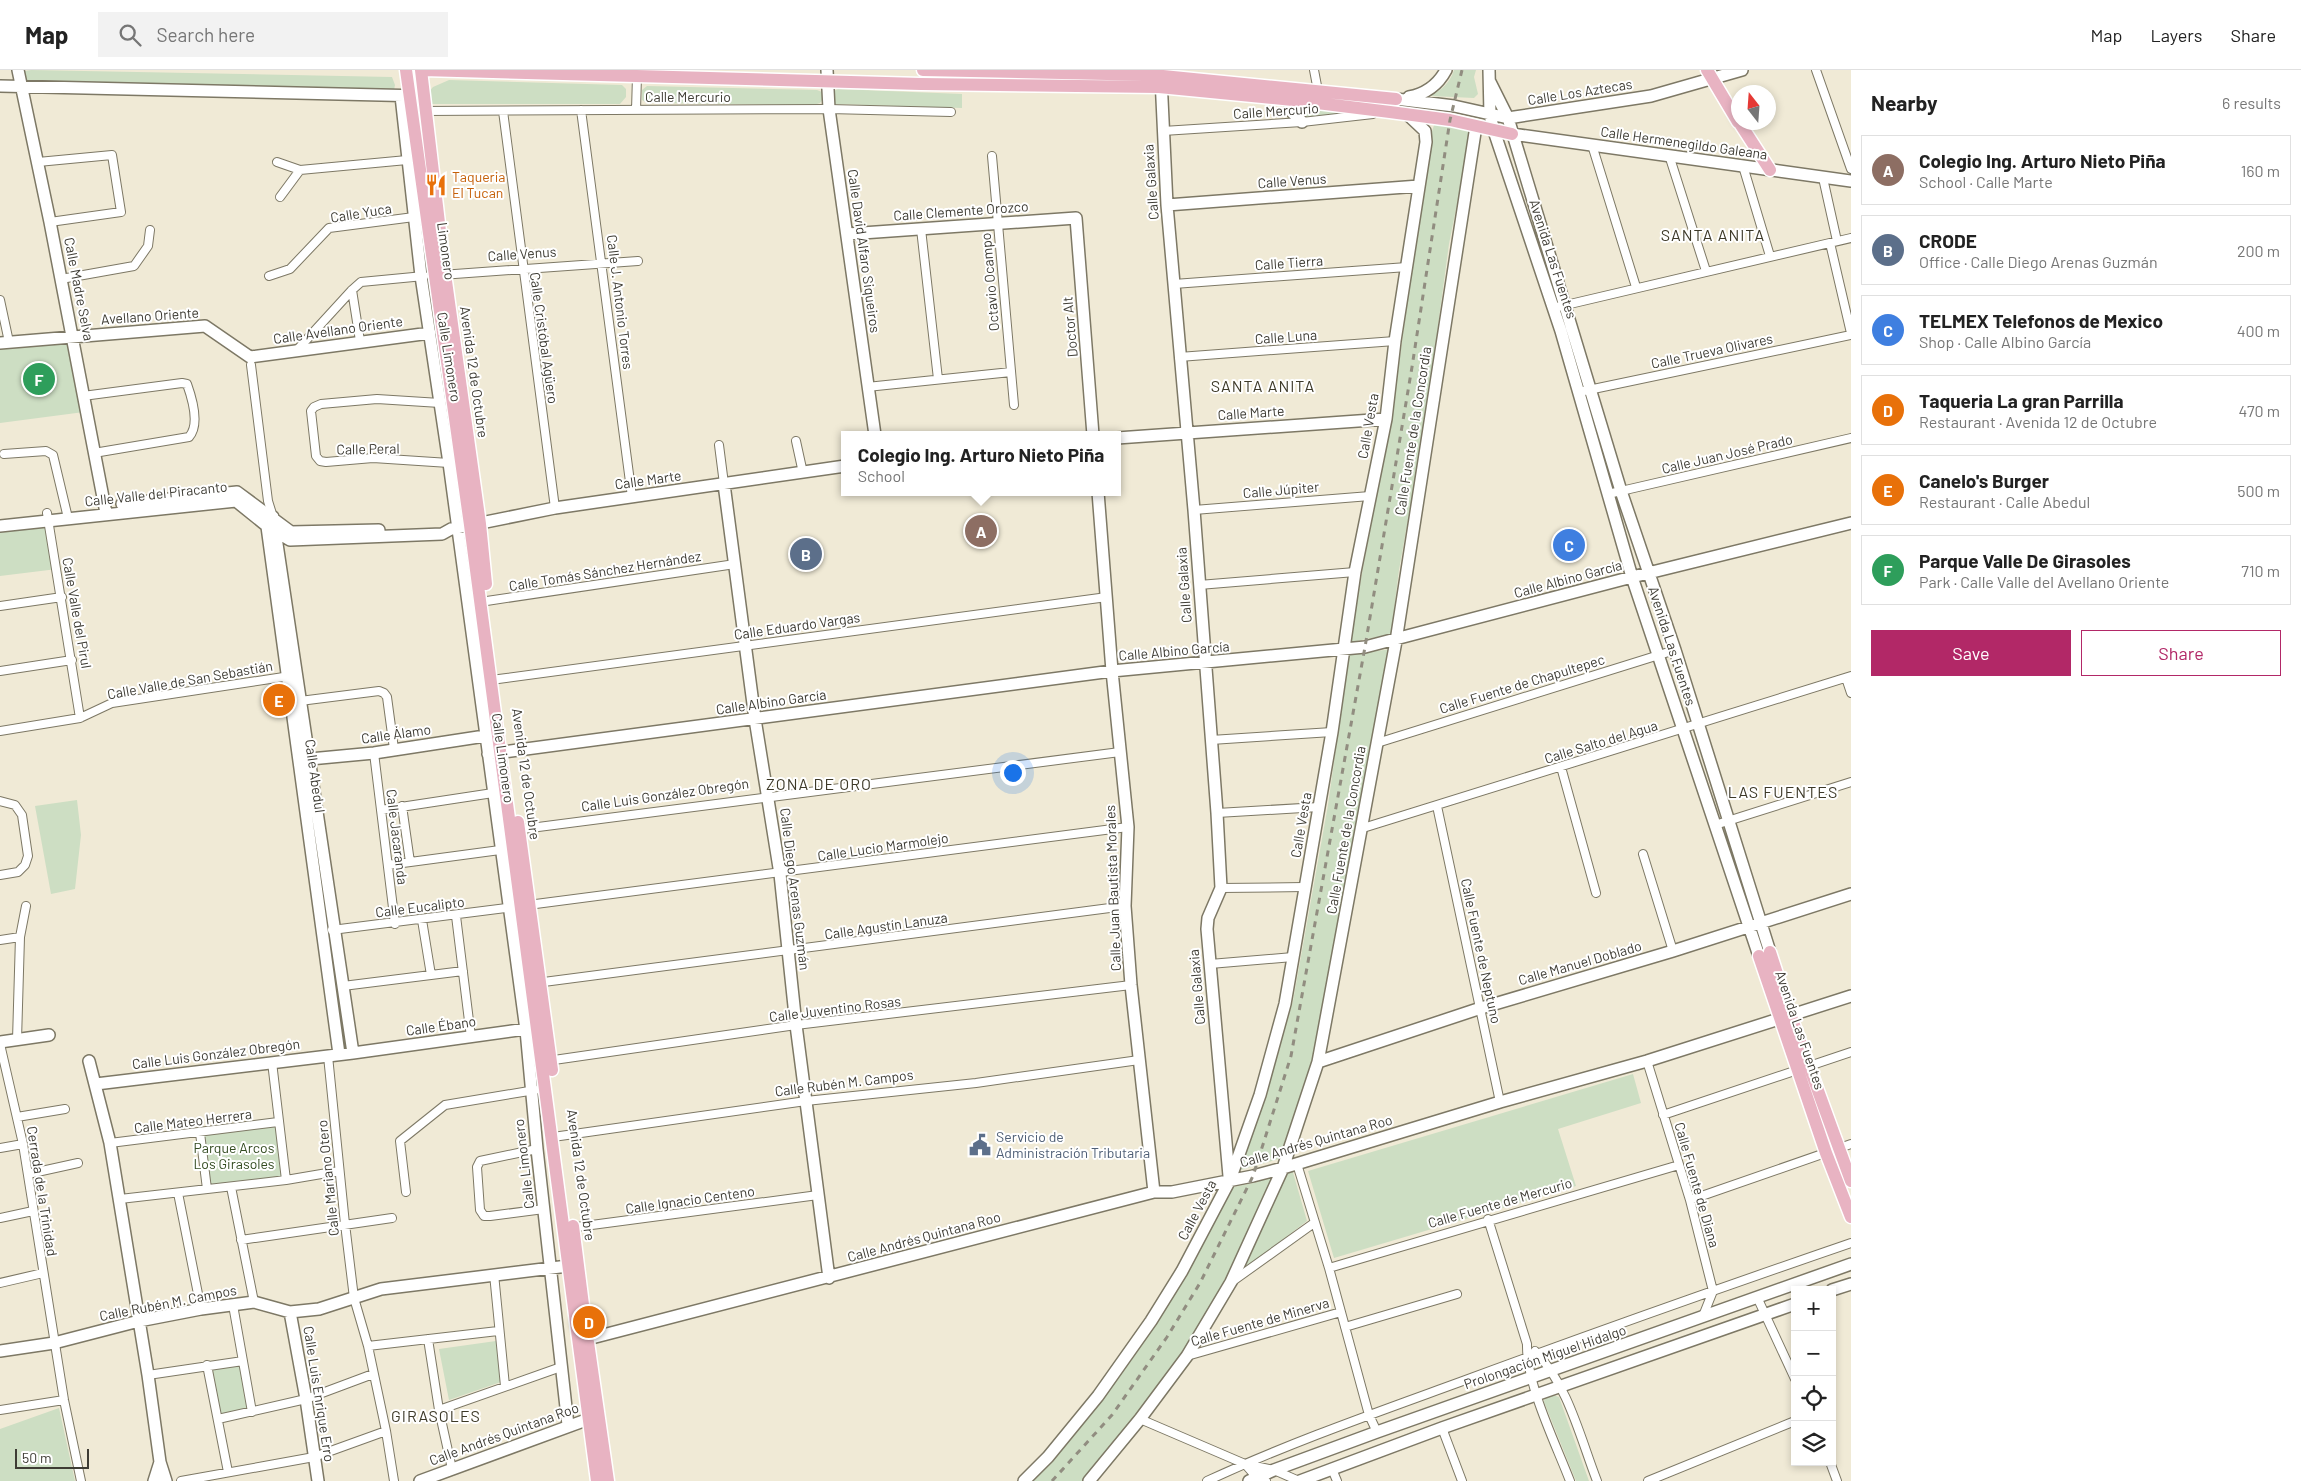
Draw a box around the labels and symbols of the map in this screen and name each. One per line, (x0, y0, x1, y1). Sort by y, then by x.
street label: Calle Los Aztecas (1526, 75, 1634, 108)
north arrow (1731, 85, 1776, 130)
street label: Calle Mercurio (645, 88, 731, 105)
street label: Calle Mercurio (1233, 99, 1319, 122)
street label: Calle Hermenegildo Galeana (1600, 122, 1769, 163)
street label: Calle Galaxia (1139, 144, 1162, 220)
place label: Taqueria El Tucan (452, 168, 505, 201)
street label: Calle David Alfaro Siqueiros (845, 168, 884, 334)
street label: Calle Venus (1257, 170, 1327, 191)
restaurant icon: Taqueria El Tucan (423, 172, 449, 198)
street label: Calle Clemente Orozco (893, 197, 1029, 224)
street label: Avenida Las Fuentes (1526, 197, 1581, 321)
street label: Calle Yuca (329, 199, 393, 226)
street label: Limonero (434, 221, 459, 281)
district label: SANTA ANITA (1661, 225, 1765, 244)
street label: Octavio Ocampo (977, 232, 1002, 332)
street label: Calle J. Antonio Torres (604, 234, 637, 371)
street label: Calle Madre Selva (61, 236, 98, 342)
street label: Calle Venus (487, 243, 557, 264)
street label: Calle Tierra (1254, 252, 1324, 273)
street label: Calle Cristóbal Agüero (527, 271, 562, 405)
street label: Doctor Alt (1058, 296, 1081, 358)
street label: Avellano Oriente (100, 304, 200, 327)
street label: Avenida 12 de Octubre (457, 305, 492, 439)
street label: Calle Limonero (434, 311, 465, 403)
street label: Calle Avellano Oriente (272, 312, 404, 347)
street label: Calle Luna (1254, 326, 1318, 347)
street label: Calle Trueva Olivares (1649, 329, 1775, 372)
street label: Calle Fuente de la Concordia (1391, 345, 1434, 516)
pin: F (23, 360, 55, 398)
district label: SANTA ANITA (1211, 376, 1315, 395)
street label: Calle Vesta (1353, 392, 1382, 460)
street label: Calle Marte (1217, 402, 1285, 423)
street label: Calle Juan José Prado (1660, 430, 1794, 477)
street label: Calle Peral (336, 439, 400, 458)
street label: Calle Marte (614, 466, 682, 493)
street label: Calle Valle del Piracanto (84, 478, 228, 509)
street label: Calle Júpiter (1242, 478, 1320, 501)
pin: A (965, 512, 997, 550)
pin: C (1553, 526, 1585, 564)
pin: B (790, 535, 822, 573)
street label: Calle Tomás Sánchez Hernández (508, 547, 702, 594)
street label: Calle Galaxia (1172, 547, 1195, 623)
street label: Calle Valle del Pirul (59, 556, 96, 670)
street label: Calle Albino García (1512, 556, 1624, 601)
street label: Avenida Las Fuentes (1645, 584, 1700, 708)
street label: Calle Eduardo Vargas (733, 608, 861, 643)
street label: Calle Albino García (1118, 637, 1230, 664)
street label: Calle Fuente de Chapultepec (1437, 650, 1607, 717)
street label: Calle Valle de San Sebastián (106, 657, 274, 702)
pin: E (263, 681, 295, 719)
street label: Calle Albino García (715, 685, 827, 718)
street label: Avenida 12 de Octubre (509, 707, 544, 841)
street label: Calle Limonero (489, 712, 518, 804)
street label: Calle Salto del Agua (1542, 716, 1660, 767)
street label: Calle Álamo (360, 720, 432, 747)
street label: Calle Abedul (302, 738, 329, 814)
street label: Calle Fuente de la Concordia (1322, 744, 1369, 915)
your location (1000, 760, 1026, 786)
street label: Calle Luis González Obregón (580, 774, 750, 815)
district label: ZONA DE ORO (766, 774, 872, 793)
district label: LAS FUENTES (1728, 782, 1838, 801)
street label: Calle Jacaranda (383, 788, 412, 886)
street label: Calle Vesta (1286, 791, 1315, 859)
street label: Calle Juan Bautista Morales (1101, 804, 1124, 971)
street label: Calle Diego Arenas Guzmán (777, 807, 814, 971)
street label: Calle Lucio Marmolejo (816, 829, 950, 864)
street label: Calle Fuente de Neptuno (1458, 877, 1505, 1025)
street label: Calle Eucalipto (374, 893, 465, 920)
street label: Calle Agustín Lanuza (823, 908, 949, 943)
street label: Calle Manuel Doblado (1516, 937, 1644, 988)
street label: Calle Galaxia (1185, 949, 1208, 1025)
street label: Avenida Las Fuentes (1772, 968, 1829, 1092)
street label: Calle Juventino Rosas (768, 992, 902, 1025)
street label: Calle Ébano (405, 1012, 477, 1039)
street label: Calle Luis González Obregón (131, 1035, 301, 1072)
street label: Calle Rubén M. Campos (774, 1066, 914, 1099)
street label: Calle Mateo Herrera (133, 1105, 253, 1136)
street label: Avenida 12 de Octubre (564, 1108, 599, 1242)
street label: Calle Andrés Quintana Roo (1238, 1111, 1394, 1170)
street label: Calle Limonero (510, 1118, 537, 1210)
street label: Calle Mariano Otero (313, 1119, 342, 1237)
street label: Calle Fuente de Diana (1671, 1120, 1724, 1250)
street label: Cerrada de la Trinidad (24, 1125, 61, 1257)
place label: Servicio de Administración Tributaria (996, 1128, 1150, 1161)
public building icon: Servicio de Administración Tributaria (967, 1132, 993, 1158)
park label: Parque Arcos Los Girasoles (193, 1139, 275, 1172)
street label: Calle Fuente de Mercurio (1426, 1174, 1574, 1231)
street label: Calle Vesta (1174, 1177, 1220, 1243)
street label: Calle Ignacio Centeno (624, 1182, 756, 1217)
street label: Calle Andrés Quintana Roo (845, 1208, 1002, 1265)
street label: Calle Rubén M. Campos (98, 1281, 238, 1324)
street label: Calle Fuente de Minerva (1189, 1294, 1331, 1349)
pin: D (573, 1303, 605, 1341)
street label: Prolongación Miguel Hidalgo (1461, 1321, 1628, 1392)
street label: Calle Luis Enrique Erro (300, 1325, 339, 1463)
street label: Calle Andrés Quintana Roo (427, 1399, 581, 1469)
district label: GIRASOLES (391, 1406, 481, 1425)
scale bar (15, 1446, 89, 1469)

